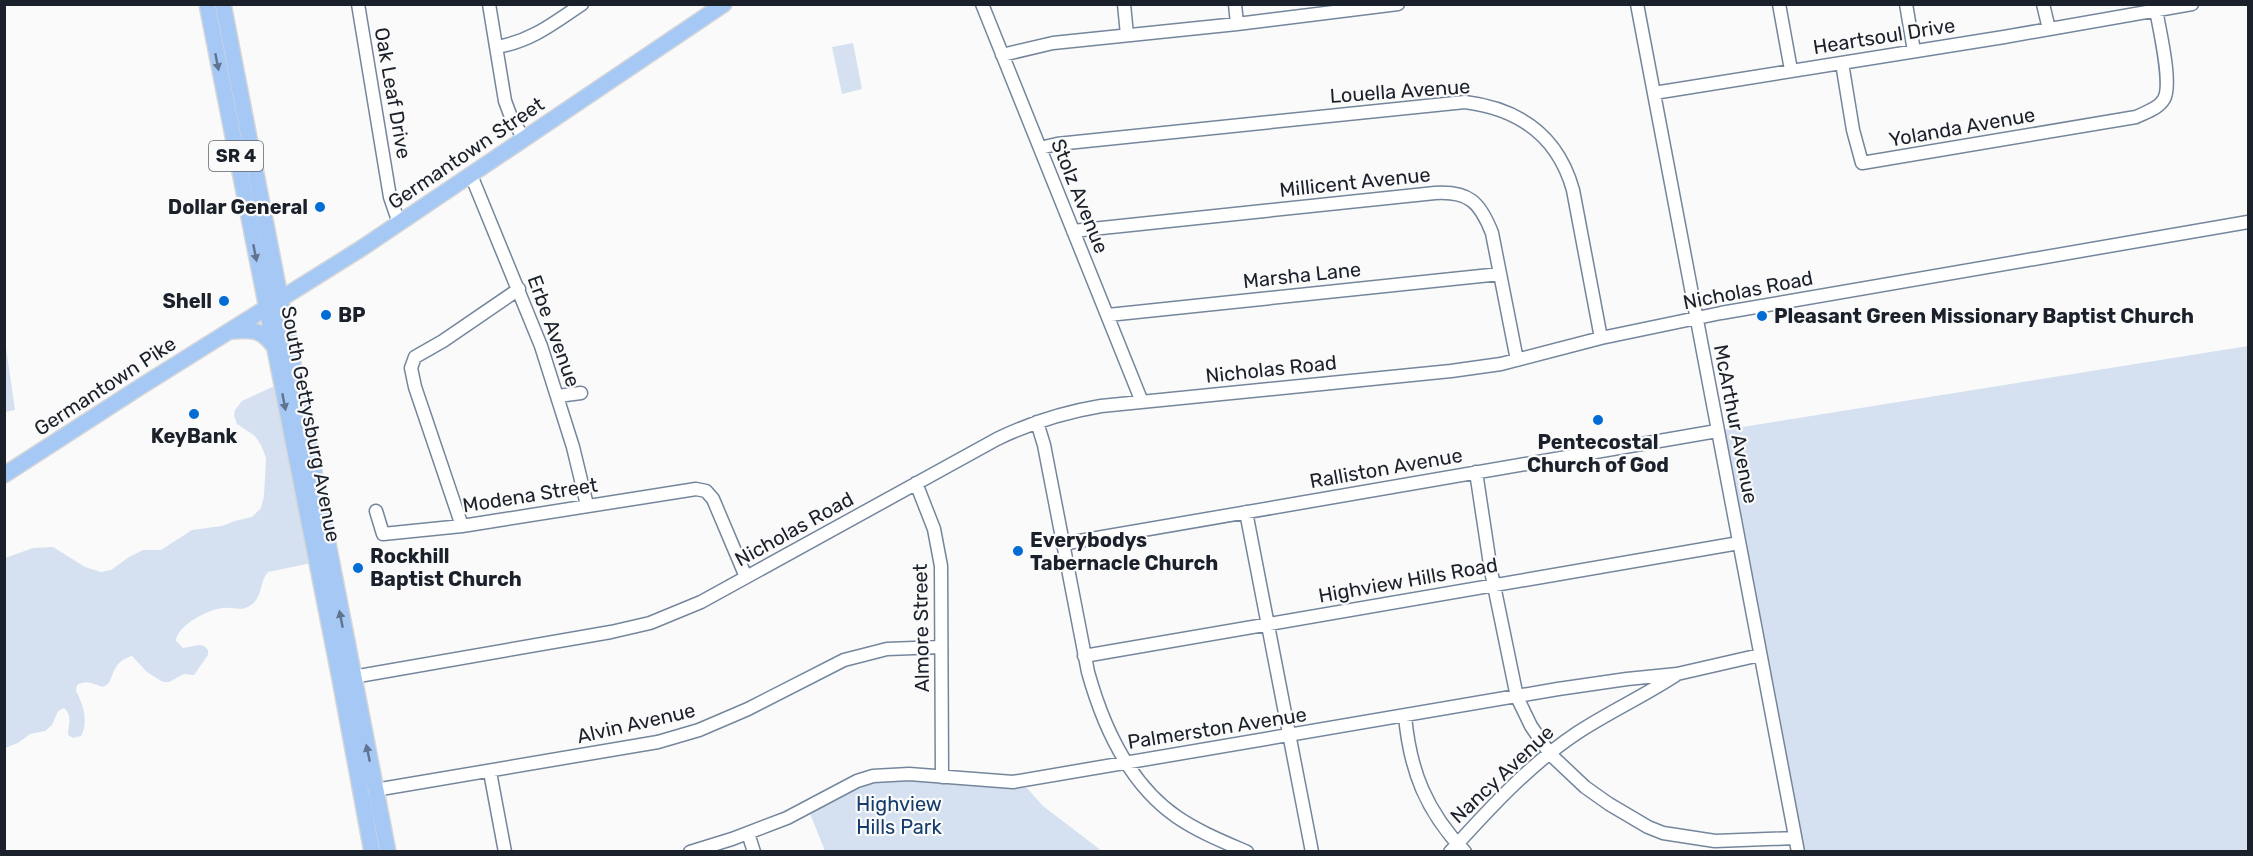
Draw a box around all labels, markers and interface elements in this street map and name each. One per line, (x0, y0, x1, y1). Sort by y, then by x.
street label: Heartsoul Drive (1811, 13, 1957, 59)
street label: Oak Leaf Drive (370, 25, 416, 161)
one-way arrow (213, 53, 222, 72)
street label: Louella Avenue (1329, 74, 1471, 108)
street label: Germantown Street (383, 92, 549, 214)
street label: Yolanda Avenue (1887, 102, 2037, 152)
street label: Stolz Avenue (1046, 135, 1114, 257)
road number: SR 4 (209, 141, 263, 171)
street label: Millicent Avenue (1278, 162, 1432, 202)
place label: Dollar General (168, 195, 308, 219)
marker: Dollar General (313, 200, 327, 214)
one-way arrow (251, 244, 260, 263)
street label: Marsha Lane (1242, 257, 1362, 293)
street label: Nicholas Road (1681, 266, 1815, 314)
street label: Erbe Avenue (523, 272, 585, 390)
place label: Shell (162, 289, 212, 313)
marker: Shell (217, 294, 231, 308)
place label: BP (338, 303, 366, 327)
street label: South Gettysburg Avenue (276, 304, 346, 544)
place label: Pleasant Green Missionary Baptist Church (1774, 304, 2194, 328)
marker: BP (319, 308, 333, 322)
marker: Pleasant Green Missionary Baptist Church (1755, 309, 1769, 323)
street label: Germantown Pike (30, 331, 180, 441)
street label: McArthur Avenue (1709, 342, 1763, 506)
street label: Nicholas Road (1204, 350, 1338, 388)
one-way arrow (280, 393, 289, 412)
marker: KeyBank (187, 407, 201, 421)
marker: Pentecostal Church of God (1591, 413, 1605, 427)
place label: KeyBank (151, 424, 238, 448)
place label: Pentecostal Church of God (1527, 430, 1669, 477)
street label: Ralliston Avenue (1308, 443, 1464, 493)
street label: Modena Street (461, 472, 599, 518)
street label: Nicholas Road (731, 487, 857, 571)
place label: Everybodys Tabernacle Church (1030, 528, 1218, 575)
place label: Rockhill Baptist Church (370, 544, 522, 591)
marker: Everybodys Tabernacle Church (1011, 544, 1025, 558)
street label: Highview Hills Road (1316, 552, 1500, 608)
marker: Rockhill Baptist Church (351, 561, 365, 575)
street label: Almore Street (908, 563, 934, 693)
one-way arrow (337, 609, 346, 628)
street label: Alvin Avenue (574, 698, 698, 748)
street label: Palmerston Avenue (1126, 702, 1308, 754)
street label: Nancy Avenue (1445, 720, 1559, 828)
one-way arrow (363, 743, 372, 762)
park label: Highview Hills Park (856, 792, 942, 839)

